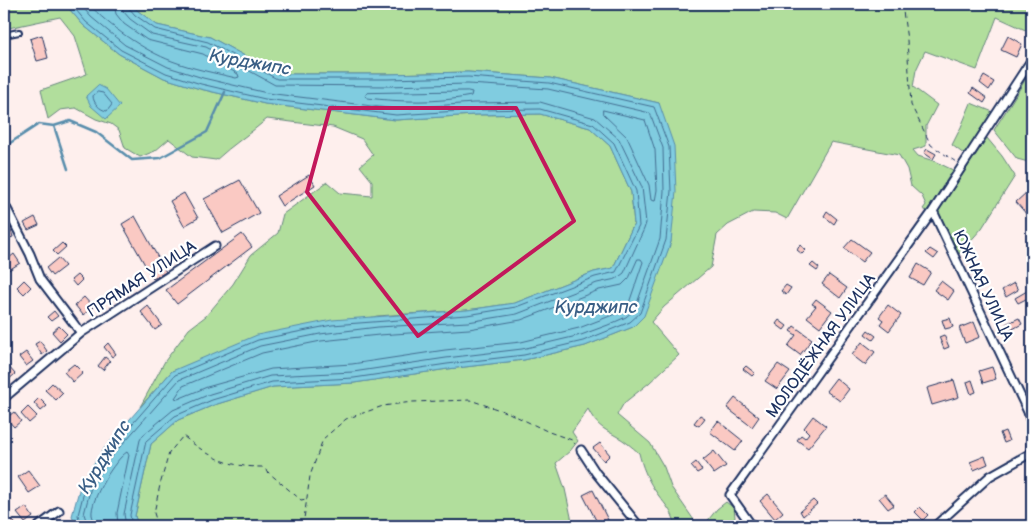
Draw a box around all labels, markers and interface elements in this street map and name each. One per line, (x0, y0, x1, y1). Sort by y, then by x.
water label: Курджипс (207, 45, 293, 80)
street label: ЮЖНАЯ УЛИЦА (949, 227, 1017, 345)
street label: ПРЯМАЯ УЛИЦА (84, 237, 200, 322)
street label: МОЛОДЁЖНАЯ УЛИЦА (762, 269, 880, 422)
water label: Курджипс (555, 297, 638, 318)
water label: Курджипс (74, 416, 135, 498)

